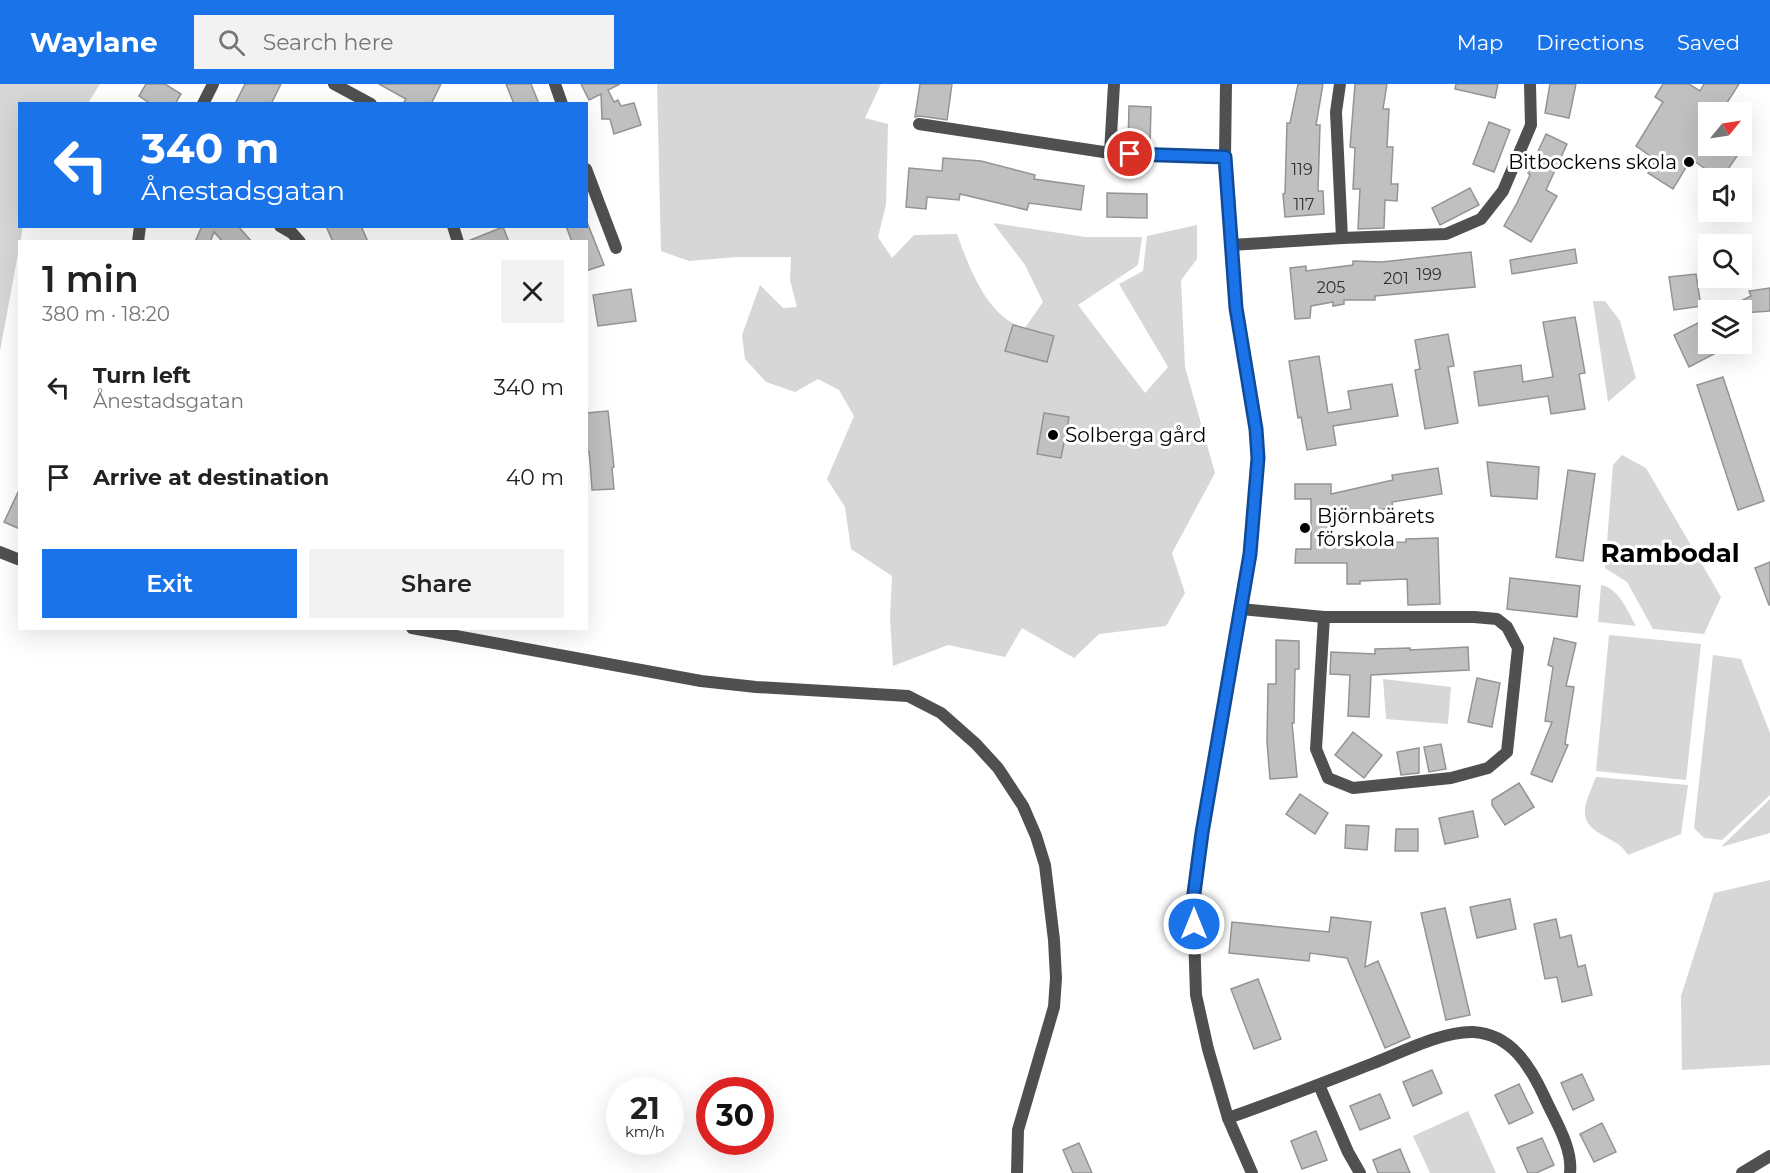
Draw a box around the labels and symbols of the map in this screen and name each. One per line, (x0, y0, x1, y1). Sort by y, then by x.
north arrow (1698, 102, 1752, 156)
pin (1104, 128, 1155, 179)
place label: Bitbockens skola (1508, 150, 1677, 174)
marker: Bitbockens skola (1682, 155, 1696, 169)
house number: 119 (1291, 160, 1313, 179)
house number: 117 (1294, 195, 1314, 214)
house number: 199 (1416, 265, 1442, 284)
house number: 201 (1383, 269, 1409, 288)
house number: 205 (1317, 278, 1345, 297)
place label: Solberga gård (1065, 423, 1206, 447)
marker: Solberga gård (1046, 428, 1060, 442)
place label: Björnbärets förskola (1317, 504, 1435, 551)
marker: Björnbärets förskola (1298, 521, 1312, 535)
district label: Rambodal (1600, 537, 1740, 569)
position arrow (1162, 892, 1226, 956)
speed limit sign: 30 (696, 1077, 774, 1155)

